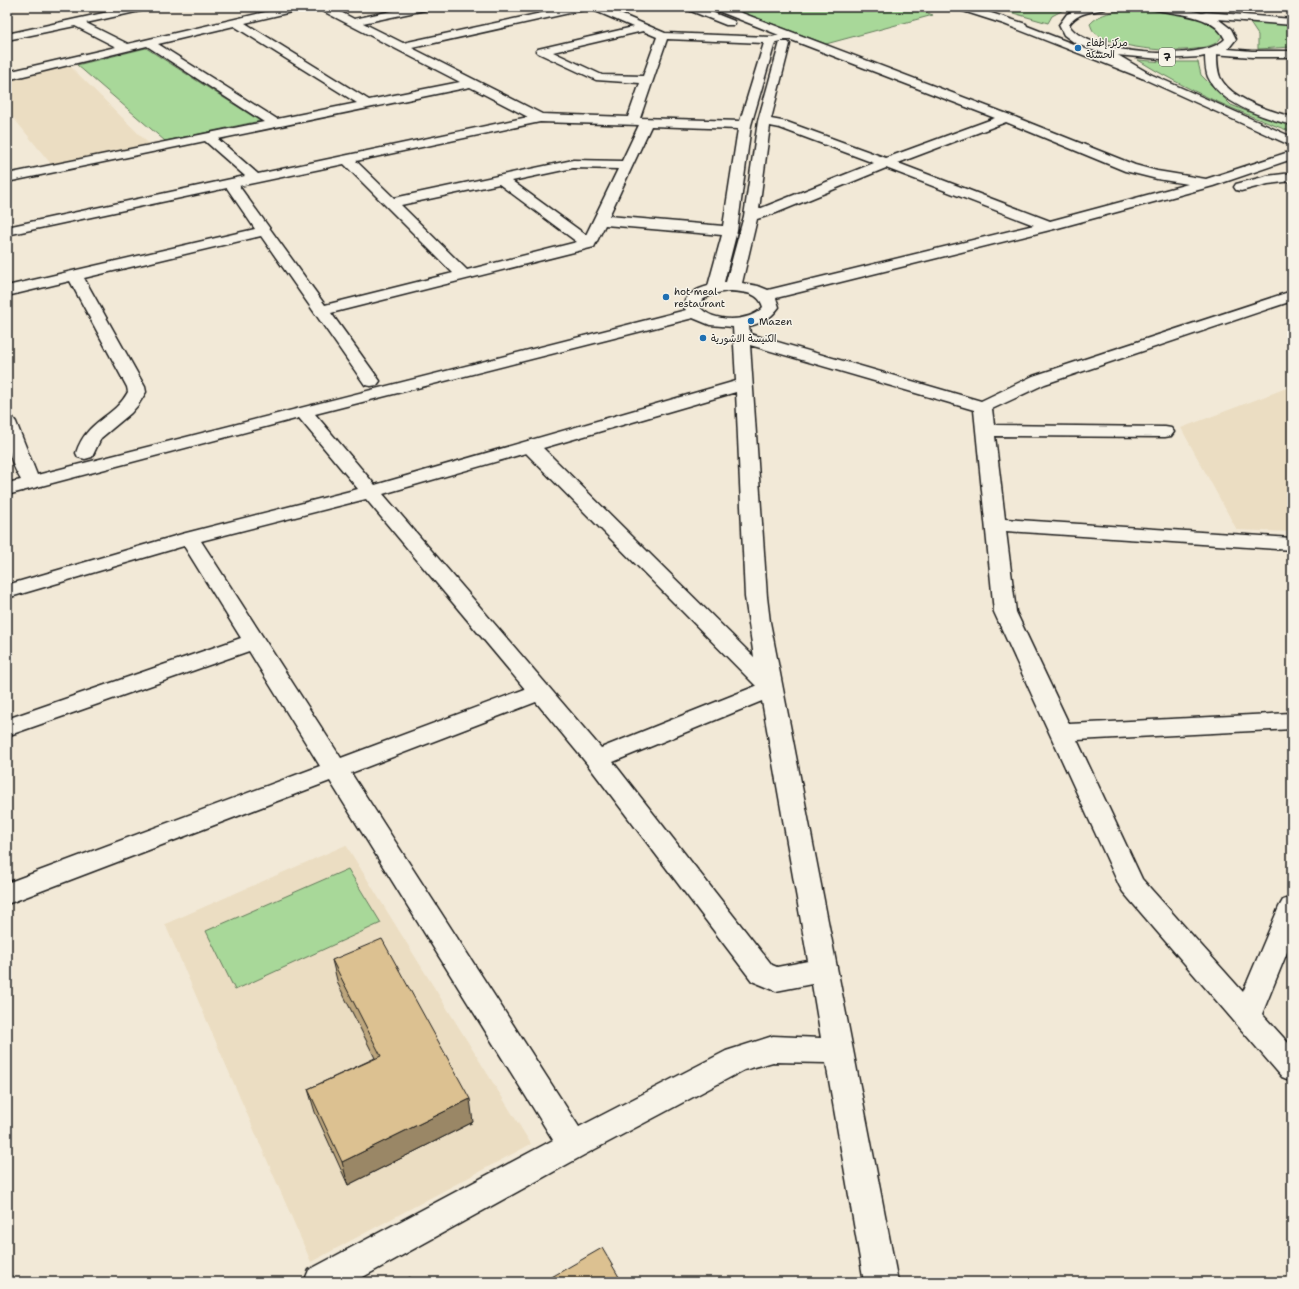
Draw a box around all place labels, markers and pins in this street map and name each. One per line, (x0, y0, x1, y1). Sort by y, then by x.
place label: مركز إطفاء الحسكة (1086, 36, 1128, 61)
marker: مركز إطفاء الحسكة (1073, 43, 1083, 53)
place label: hot meal restaurant (674, 285, 725, 310)
marker: hot meal restaurant (661, 292, 671, 302)
place label: Mazen (759, 315, 792, 328)
marker: Mazen (746, 316, 756, 326)
place label: الكنيسة الاشورية (711, 332, 776, 345)
marker: الكنيسة الاشورية (698, 333, 708, 343)

